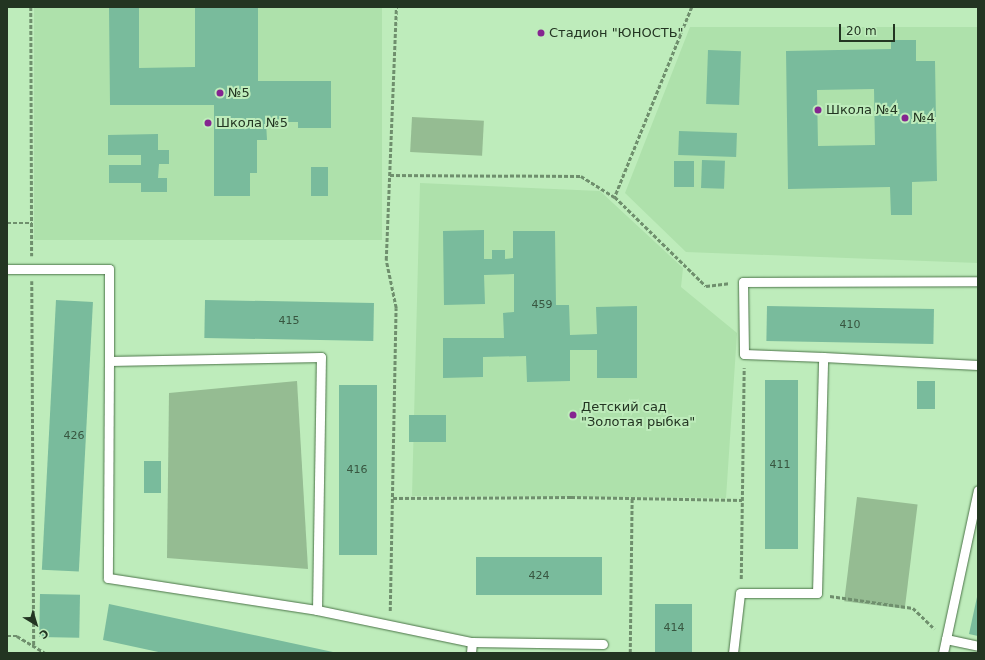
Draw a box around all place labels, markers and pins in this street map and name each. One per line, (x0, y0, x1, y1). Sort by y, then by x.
place label: Стадион "ЮНОСТЬ" (549, 25, 684, 41)
marker: Стадион "ЮНОСТЬ" (536, 28, 546, 38)
place label: №5 (228, 85, 250, 101)
marker: №5 (215, 88, 225, 98)
place label: Школа №4 (826, 102, 898, 118)
marker: Школа №4 (813, 105, 823, 115)
place label: №4 (913, 110, 935, 126)
marker: №4 (900, 113, 910, 123)
place label: Школа №5 (216, 115, 288, 131)
marker: Школа №5 (203, 118, 213, 128)
place label: Детский сад "Золотая рыбка" (581, 400, 695, 431)
marker: Детский сад "Золотая рыбка" (568, 410, 578, 420)

